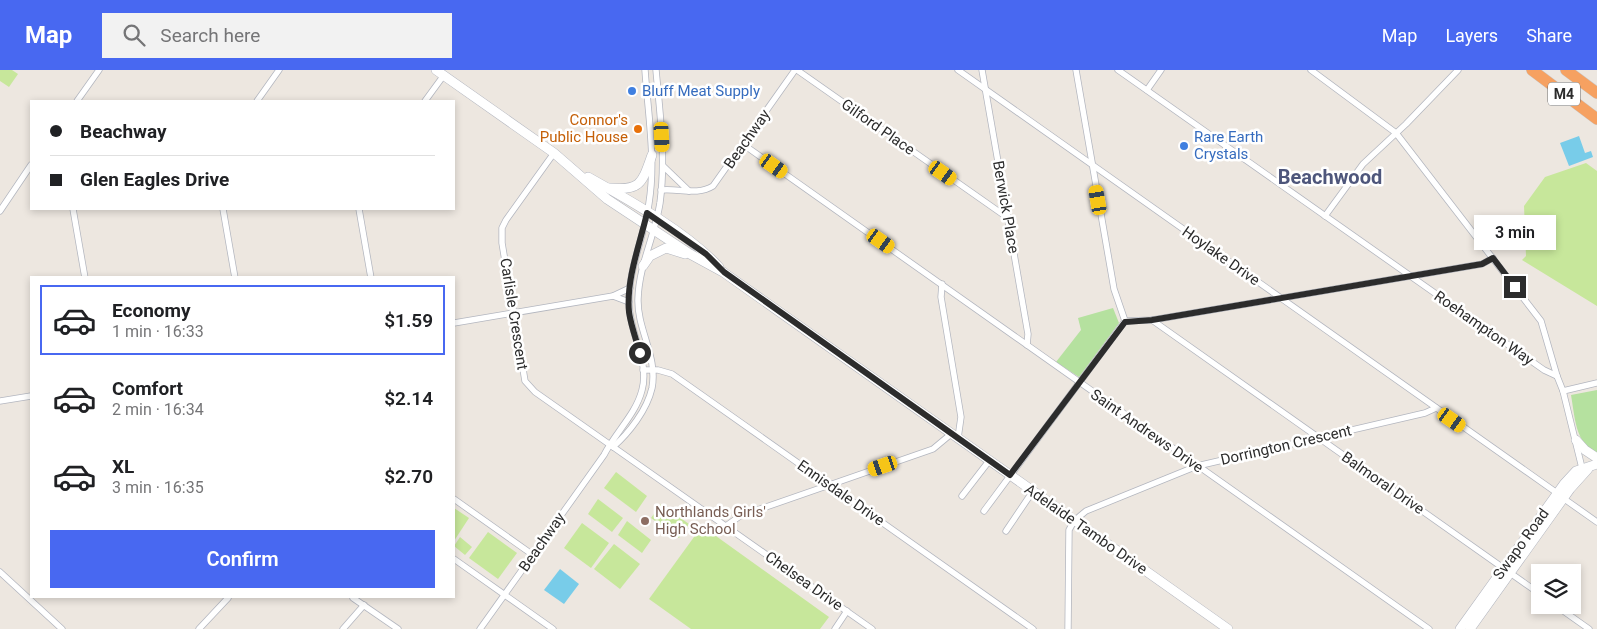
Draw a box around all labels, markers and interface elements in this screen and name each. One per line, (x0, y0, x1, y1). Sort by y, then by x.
search box (102, 13, 452, 58)
text: Map (25, 21, 72, 49)
icon: search (120, 21, 148, 49)
text: Search here (160, 24, 260, 47)
text: Map (1382, 25, 1417, 46)
text: Layers (1445, 25, 1498, 46)
text: Share (1526, 25, 1572, 46)
place label: Bluff Meat Supply (642, 82, 760, 100)
road number: M4 (1548, 82, 1580, 106)
marker: Bluff Meat Supply (626, 85, 638, 97)
street label: Gilford Place (838, 95, 918, 159)
street label: Beachway (720, 106, 774, 172)
place label: Connor's Public House (540, 111, 628, 146)
text: Beachway (80, 120, 167, 143)
car (653, 122, 670, 152)
marker: Connor's Public House (632, 123, 644, 135)
place label: Rare Earth Crystals (1194, 128, 1263, 163)
marker: Rare Earth Crystals (1178, 140, 1190, 152)
car (757, 151, 790, 181)
car (926, 158, 959, 188)
street label: Berwick Place (989, 159, 1023, 255)
district label: Beachwood (1278, 165, 1382, 189)
text: Glen Eagles Drive (80, 168, 229, 191)
car (1088, 184, 1107, 216)
callout: 3 min (1474, 214, 1556, 250)
street label: Hoylake Drive (1179, 223, 1263, 289)
text: 3 min (1495, 223, 1535, 242)
car (864, 226, 897, 256)
street label: Carlisle Crescent (496, 257, 532, 371)
route end (1504, 276, 1526, 298)
street label: Roehampton Way (1431, 287, 1537, 369)
icon: car (52, 298, 97, 343)
text: Economy (112, 299, 191, 322)
text: $1.59 (384, 309, 433, 332)
text: 1 min · 16:33 (112, 322, 204, 341)
route start (629, 342, 651, 364)
icon: car (52, 376, 97, 421)
text: Comfort (112, 377, 183, 400)
street label: Saint Andrews Drive (1087, 385, 1207, 477)
text: $2.14 (384, 387, 433, 410)
text: 2 min · 16:34 (112, 400, 204, 419)
car (1435, 405, 1468, 435)
street label: Dorrington Crescent (1219, 421, 1353, 469)
street label: Balmoral Drive (1338, 448, 1428, 518)
icon: car (52, 454, 97, 499)
car (866, 454, 899, 478)
text: XL (112, 455, 134, 478)
street label: Ennisdale Drive (794, 456, 888, 530)
text: $2.70 (384, 465, 433, 488)
text: 3 min · 16:35 (112, 478, 204, 497)
street label: Adelaide Tambo Drive (1021, 480, 1151, 578)
place label: Northlands Girls' High School (655, 503, 766, 538)
street label: Swapo Road (1489, 505, 1553, 583)
street label: Beachway (515, 509, 569, 575)
marker: Northlands Girls' High School (639, 515, 651, 527)
button: Confirm (50, 530, 435, 588)
street label: Chelsea Drive (762, 548, 846, 614)
map controls (1531, 564, 1581, 614)
button: layers (1531, 564, 1581, 614)

